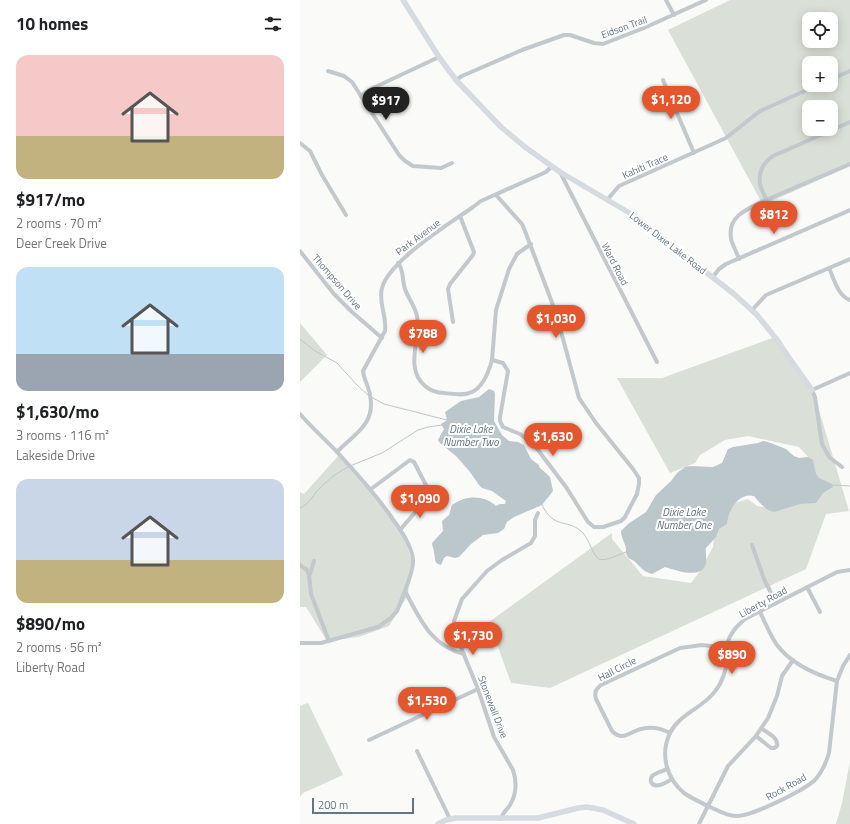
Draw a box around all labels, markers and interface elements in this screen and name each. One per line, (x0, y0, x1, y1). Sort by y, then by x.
text: 10 homes (16, 11, 88, 37)
street label: Eidson Trail (599, 12, 649, 42)
map controls (802, 12, 838, 136)
button: locate (802, 12, 838, 48)
icon: filters (262, 13, 284, 35)
button: + (802, 56, 838, 92)
icon: home (114, 81, 186, 153)
pin: $1,120 (638, 86, 704, 120)
pin: $917 (362, 87, 410, 121)
text: $1,120 (651, 89, 691, 109)
text: $917 (371, 90, 401, 110)
button: − (802, 100, 838, 136)
street label: Kahiti Trace (620, 149, 670, 183)
text: $917/mo (16, 187, 85, 213)
pin: $812 (750, 201, 798, 235)
text: $812 (759, 204, 789, 224)
street label: Lower Dixie Lake Road (626, 208, 710, 278)
text: 2 rooms · 70 m² (16, 213, 102, 233)
street label: Park Avenue (392, 215, 444, 259)
text: Deer Creek Drive (16, 233, 107, 253)
street label: Ward Road (598, 240, 632, 288)
street label: Thompson Drive (309, 251, 365, 313)
icon: home (114, 293, 186, 365)
pin: $1,030 (523, 305, 589, 339)
text: $1,030 (536, 308, 576, 328)
pin: $788 (399, 320, 447, 354)
text: $788 (408, 323, 438, 343)
text: $1,630/mo (16, 399, 99, 425)
water label: Dixie Lake Number Two (443, 421, 499, 450)
pin: $1,630 (520, 423, 586, 457)
text: 3 rooms · 116 m² (16, 425, 109, 445)
text: $1,630 (533, 426, 573, 446)
text: Lakeside Drive (16, 445, 95, 465)
pin: $1,090 (387, 485, 453, 519)
text: $1,090 (400, 488, 440, 508)
water label: Dixie Lake Number One (657, 504, 712, 533)
icon: home (114, 505, 186, 577)
street label: Liberty Road (736, 583, 790, 621)
text: $890/mo (16, 611, 85, 637)
pin: $1,730 (440, 622, 506, 656)
text: $1,730 (453, 625, 493, 645)
text: 2 rooms · 56 m² (16, 637, 102, 657)
pin: $890 (708, 641, 756, 675)
text: $890 (717, 644, 747, 664)
street label: Hall Circle (595, 653, 639, 685)
text: Liberty Road (16, 657, 85, 677)
street label: Stonewall Drive (474, 674, 512, 740)
pin: $1,530 (394, 687, 460, 721)
text: $1,530 (407, 690, 447, 710)
street label: Rock Road (763, 770, 809, 804)
scale bar (312, 796, 414, 815)
text: 200 m (318, 797, 348, 813)

